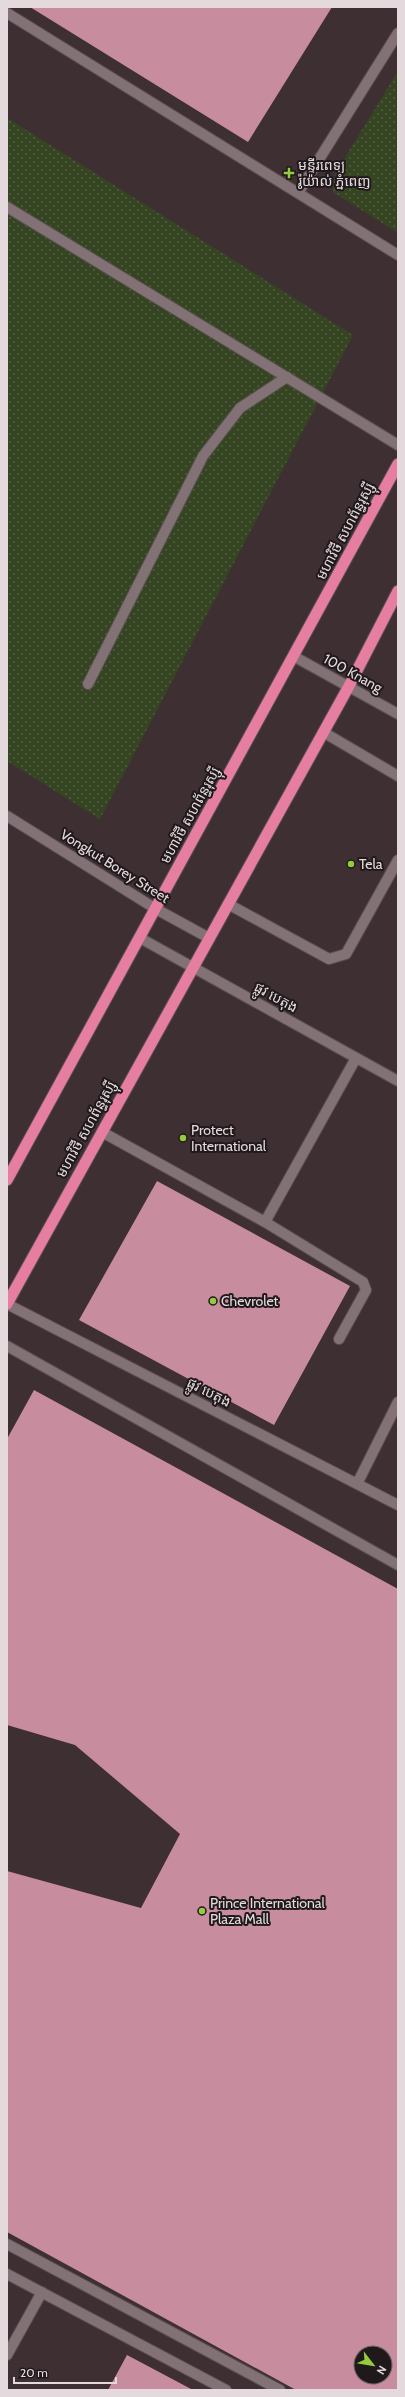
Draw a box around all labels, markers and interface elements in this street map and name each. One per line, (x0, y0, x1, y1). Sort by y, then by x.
place label: មន្ទីរពេទ្យ រ៉ូយ៉ាល់ ភ្នំពេញ (297, 156, 371, 190)
marker: មន្ទីរពេទ្យ រ៉ូយ៉ាល់ ភ្នំពេញ (283, 167, 295, 179)
street label: មហាវិថី សហព័ន្ធរុស្ស៊ី (312, 479, 381, 584)
street label: 100 Knang (320, 649, 386, 697)
street label: មហាវិថី សហព័ន្ធរុស្ស៊ី (156, 764, 226, 868)
street label: Vongkut Borey Street (57, 825, 173, 907)
place label: Tela (359, 855, 383, 873)
marker: Tela (346, 859, 356, 869)
street label: ផ្លូវ បេតុង (249, 978, 301, 1019)
street label: មហាវិថី សហព័ន្ធរុស្ស៊ី (52, 1078, 122, 1182)
place label: Protect International (191, 1121, 267, 1155)
marker: Protect International (178, 1133, 188, 1143)
place label: Chevrolet (221, 1292, 279, 1310)
marker: Chevrolet (208, 1296, 218, 1306)
street label: ផ្លូវ បេតុង (182, 1373, 234, 1414)
place label: Prince International Plaza Mall (210, 1894, 325, 1928)
marker: Prince International Plaza Mall (197, 1906, 207, 1916)
north arrow (353, 2345, 393, 2385)
scale bar (14, 2359, 116, 2385)
text: N (374, 2363, 390, 2377)
text: 20 m (20, 2365, 48, 2380)

